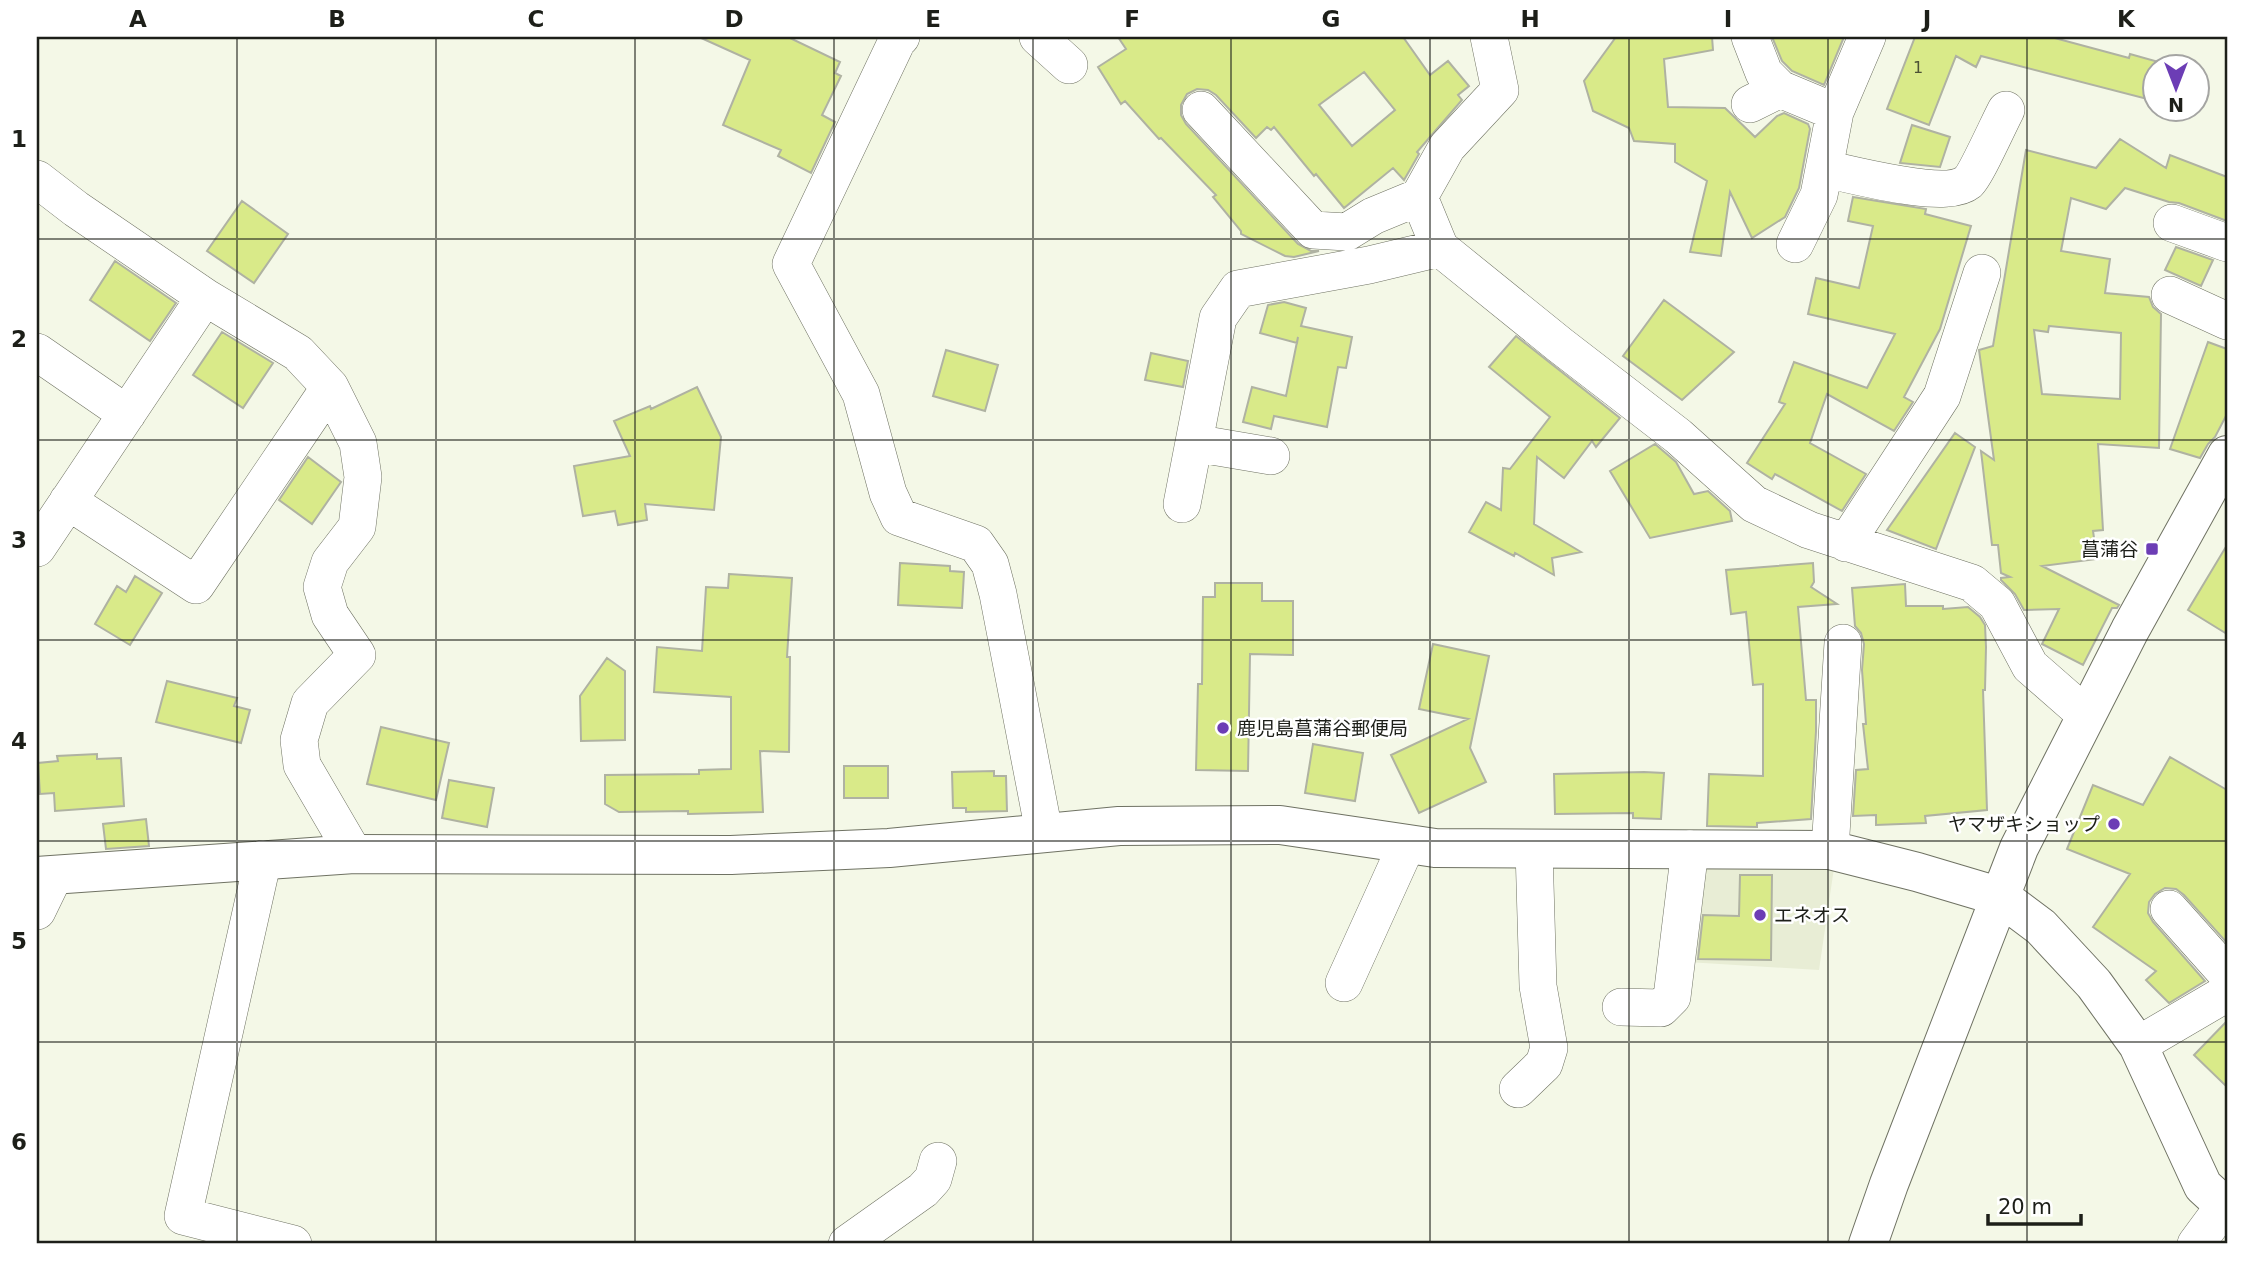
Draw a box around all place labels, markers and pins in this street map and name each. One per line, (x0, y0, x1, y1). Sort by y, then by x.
place label: 菖蒲谷 (2081, 538, 2138, 560)
marker: 菖蒲谷 (2144, 541, 2160, 557)
place label: 鹿児島菖蒲谷郵便局 (1237, 717, 1408, 739)
marker: 鹿児島菖蒲谷郵便局 (1215, 720, 1231, 736)
place label: ヤマザキショップ (1948, 813, 2100, 835)
marker: ヤマザキショップ (2106, 816, 2122, 832)
place label: エネオス (1774, 904, 1850, 926)
marker: エネオス (1752, 907, 1768, 923)

